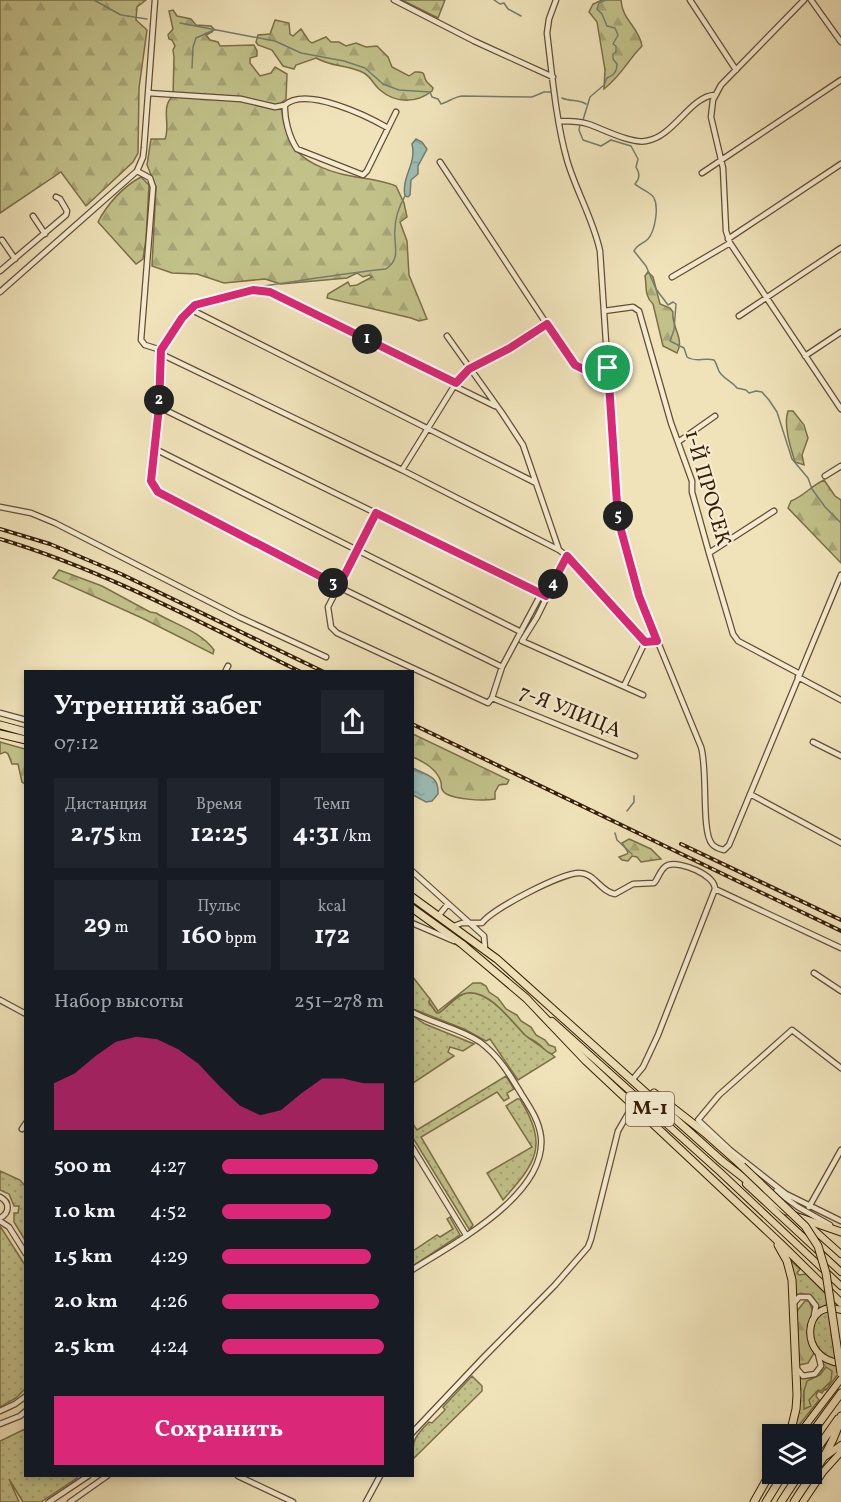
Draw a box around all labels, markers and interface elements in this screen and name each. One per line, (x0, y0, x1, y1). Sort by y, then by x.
pin: 1 (352, 324, 382, 354)
text: 1 (364, 328, 370, 350)
pin (582, 342, 633, 393)
icon: arrive (591, 351, 624, 384)
pin: 2 (144, 385, 174, 415)
text: 2 (155, 389, 163, 411)
street label: 1-Й ПРОСЕК (677, 427, 737, 549)
pin: 5 (603, 501, 633, 531)
text: 5 (614, 505, 622, 527)
pin: 3 (318, 568, 348, 598)
pin: 4 (538, 569, 568, 599)
text: 3 (329, 572, 337, 594)
text: 4 (548, 573, 558, 595)
street label: 7-Я УЛИЦА (514, 678, 626, 746)
text: Утренний забег (54, 688, 262, 726)
button: share (321, 690, 384, 753)
text: 07:12 (54, 730, 99, 758)
text: Дистанция (65, 794, 147, 816)
text: Время (196, 794, 242, 816)
text: Темп (314, 794, 350, 816)
text: 2.75 (70, 816, 115, 852)
text: 12:25 (190, 816, 248, 852)
text: 4:31 (293, 816, 339, 852)
text: km (115, 826, 142, 848)
text: /km (339, 826, 371, 848)
text: Пульс (197, 896, 241, 918)
text: kcal (318, 896, 346, 918)
text: 29 (83, 907, 111, 943)
text: m (111, 917, 129, 939)
text: 160 (181, 918, 222, 954)
text: 172 (314, 918, 350, 954)
text: bpm (222, 928, 257, 950)
text: Набор высоты (54, 988, 184, 1016)
text: 251–278 m (294, 988, 384, 1016)
road number: М-1 (626, 1092, 674, 1126)
text: 500 m (54, 1153, 112, 1181)
text: 4:27 (150, 1153, 187, 1181)
text: 1.0 km (54, 1198, 116, 1226)
text: 4:52 (150, 1198, 187, 1226)
text: 1.5 km (54, 1243, 113, 1271)
text: 4:29 (150, 1243, 188, 1271)
text: 2.0 km (54, 1288, 118, 1316)
text: 4:26 (150, 1288, 188, 1316)
text: 2.5 km (54, 1333, 115, 1361)
text: 4:24 (150, 1333, 189, 1361)
button: Сохранить (54, 1396, 384, 1465)
map controls (762, 1424, 822, 1484)
button: layers (762, 1424, 822, 1484)

